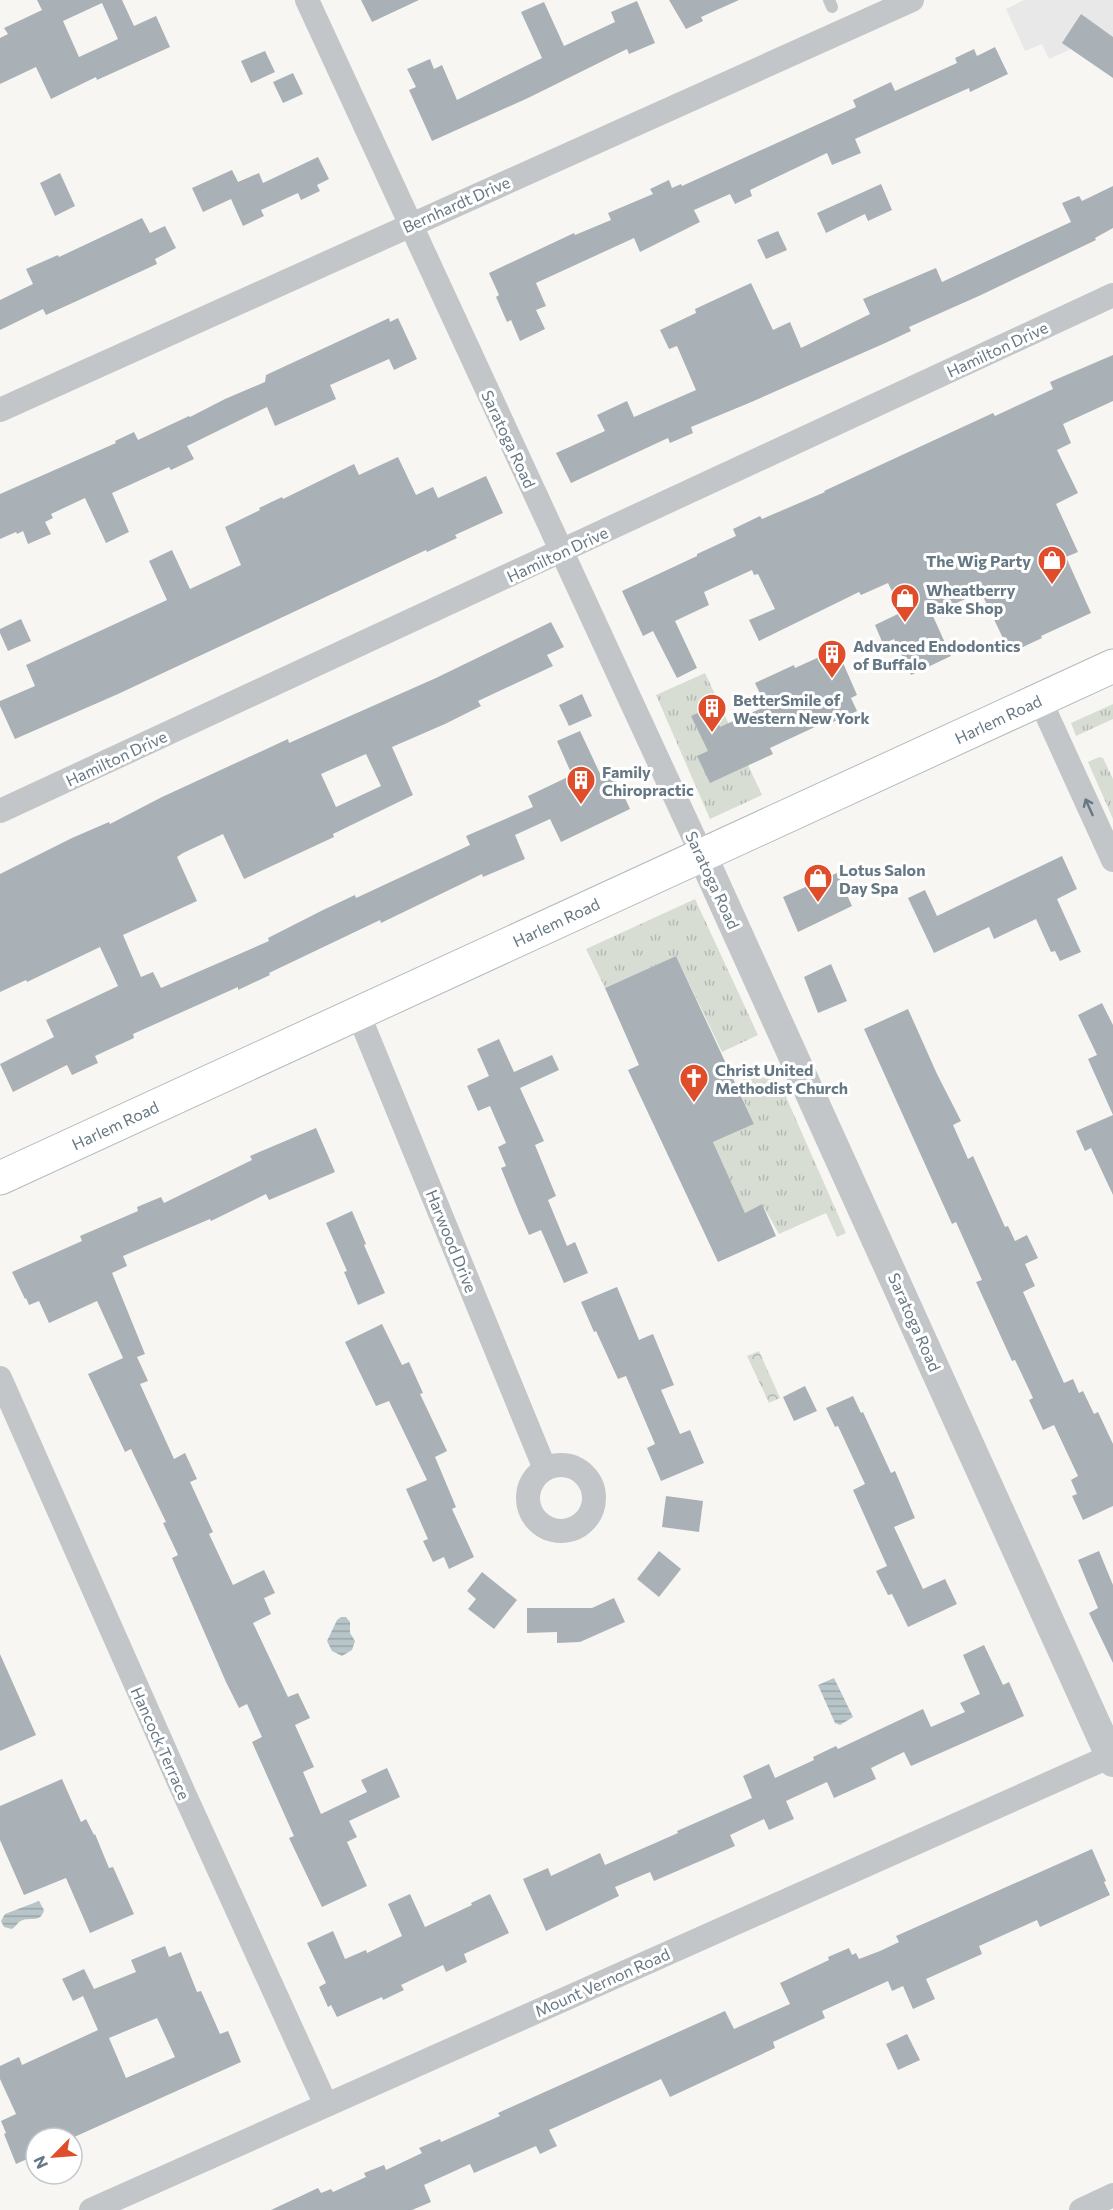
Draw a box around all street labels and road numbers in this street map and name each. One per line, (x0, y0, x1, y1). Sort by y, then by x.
street label: Bernhardt Drive (399, 172, 513, 236)
street label: Hamilton Drive (943, 317, 1051, 381)
street label: Saratoga Road (478, 387, 540, 491)
street label: Hamilton Drive (503, 522, 611, 586)
street label: Harlem Road (952, 691, 1044, 747)
street label: Hamilton Drive (62, 726, 170, 790)
street label: Saratoga Road (682, 828, 744, 932)
street label: Harlem Road (510, 894, 602, 950)
street label: Harlem Road (69, 1097, 161, 1153)
street label: Harwood Drive (423, 1187, 481, 1295)
street label: Saratoga Road (885, 1270, 945, 1374)
street label: Hancock Terrace (128, 1684, 194, 1802)
street label: Mount Vernon Road (532, 1944, 672, 2020)

